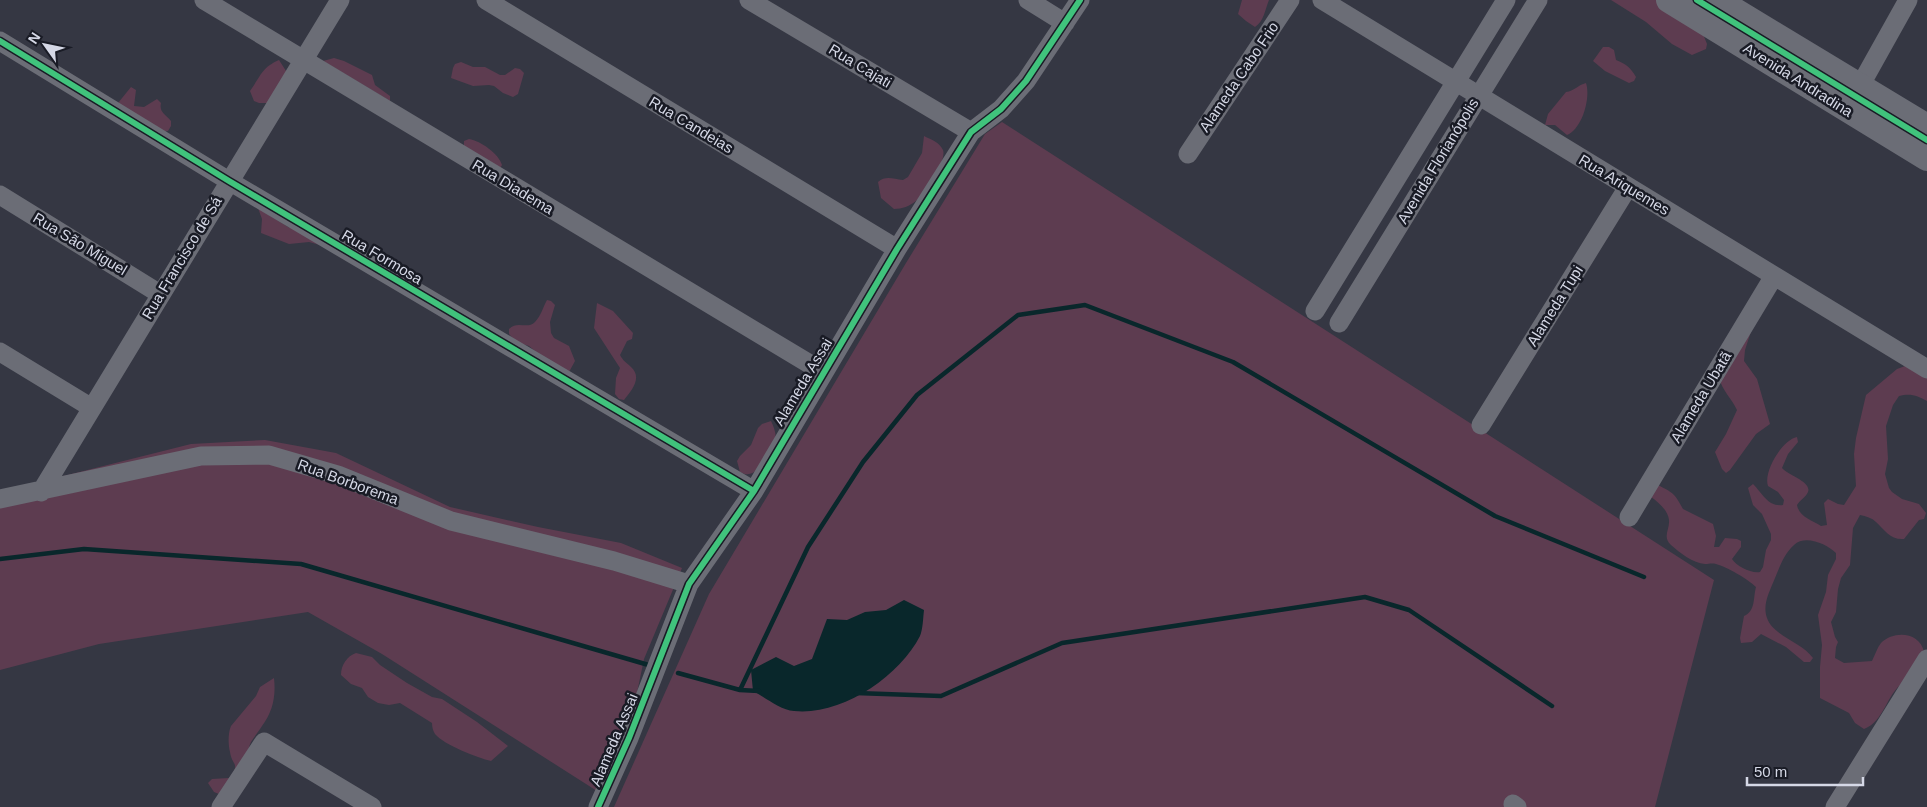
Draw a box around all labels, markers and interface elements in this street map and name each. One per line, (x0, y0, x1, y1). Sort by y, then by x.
street label: Alameda Cabo Frio (1195, 18, 1282, 135)
north arrow (20, 20, 70, 70)
text: N (25, 29, 44, 47)
street label: Avenida Andradina (1740, 39, 1857, 120)
street label: Rua Cajati (826, 40, 895, 91)
street label: Rua Candeias (646, 93, 736, 156)
street label: Avenida Florianópolis (1393, 95, 1482, 226)
street label: Rua Ariquemes (1576, 151, 1673, 218)
street label: Rua Diadema (470, 156, 558, 218)
street label: Rua Francisco de Sá (138, 193, 225, 322)
street label: Rua São Miguel (30, 209, 130, 278)
street label: Rua Formosa (339, 226, 426, 288)
street label: Alameda Tupi (1523, 262, 1586, 349)
street label: Alameda Assai (770, 335, 835, 429)
street label: Alameda Ubatã (1667, 347, 1735, 445)
street label: Rua Borborema (296, 455, 401, 508)
street label: Alameda Assai (586, 691, 641, 789)
scale bar (1747, 754, 1863, 786)
text: 50 m (1754, 763, 1787, 780)

